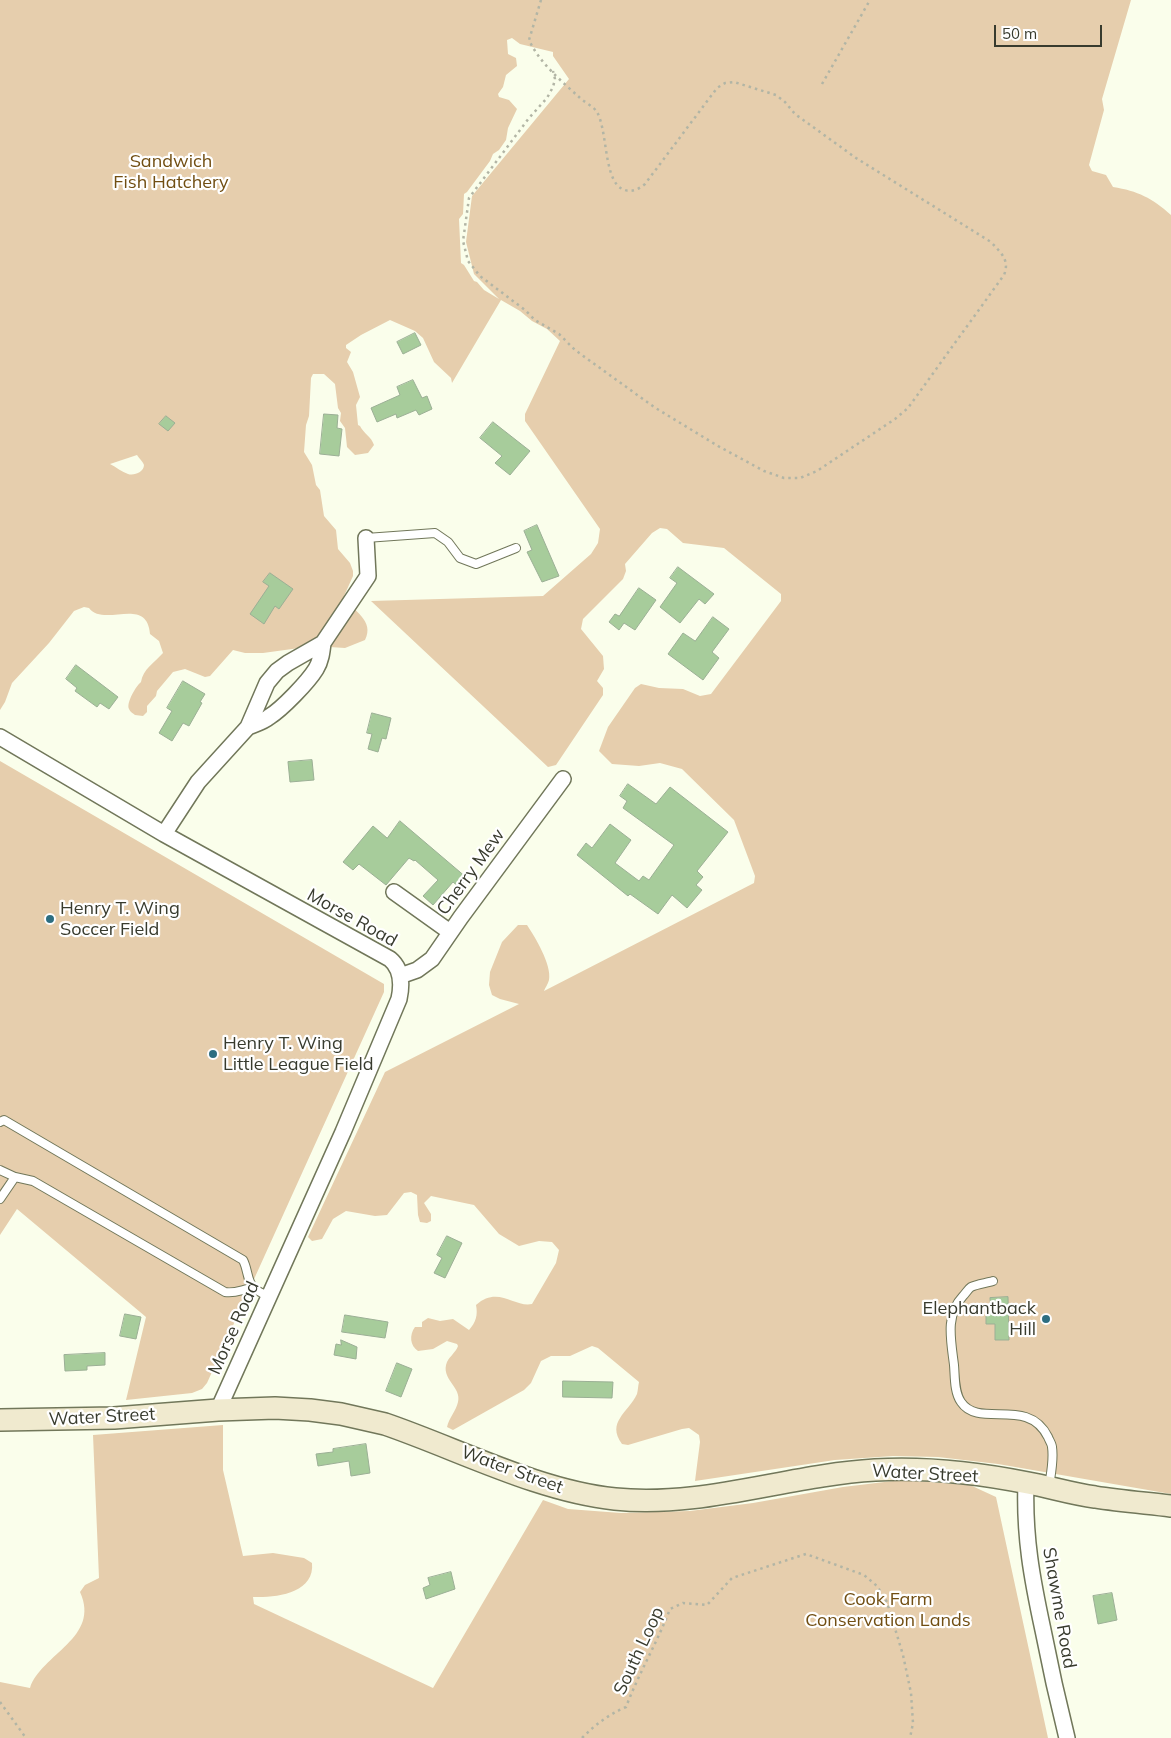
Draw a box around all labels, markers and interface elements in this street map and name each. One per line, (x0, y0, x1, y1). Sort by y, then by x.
scale bar (996, 15, 1104, 47)
text: 50 m (1002, 24, 1037, 43)
park label: Sandwich Fish Hatchery (113, 151, 229, 193)
street label: Cherry Mew (432, 825, 510, 919)
street label: Morse Road (303, 884, 401, 952)
place label: Henry T. Wing Soccer Field (60, 898, 180, 941)
marker: Henry T. Wing Soccer Field (44, 913, 56, 925)
place label: Henry T. Wing Little League Field (223, 1033, 374, 1076)
marker: Henry T. Wing Little League Field (207, 1048, 219, 1060)
street label: Morse Road (204, 1278, 264, 1378)
place label: Elephantback Hill (923, 1298, 1036, 1340)
marker: Elephantback Hill (1040, 1313, 1052, 1325)
street label: Water Street (48, 1403, 156, 1431)
street label: Water Street (458, 1442, 566, 1498)
street label: Water Street (871, 1460, 979, 1488)
street label: Shawme Road (1038, 1546, 1080, 1670)
park label: Cook Farm Conservation Lands (805, 1589, 971, 1632)
street label: South Loop (609, 1604, 669, 1698)

